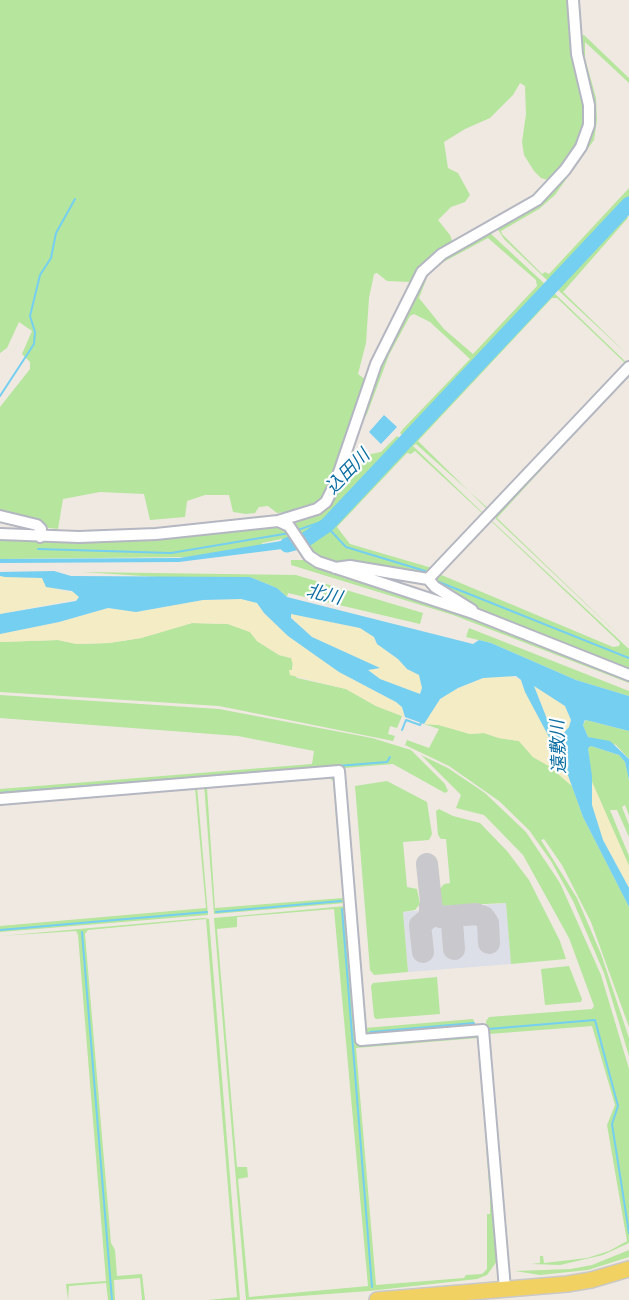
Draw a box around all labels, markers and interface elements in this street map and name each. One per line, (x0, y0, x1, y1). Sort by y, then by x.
water label: 込田川 (321, 445, 375, 499)
water label: 北川 (304, 580, 344, 610)
water label: 遠敷川 (547, 720, 571, 774)

